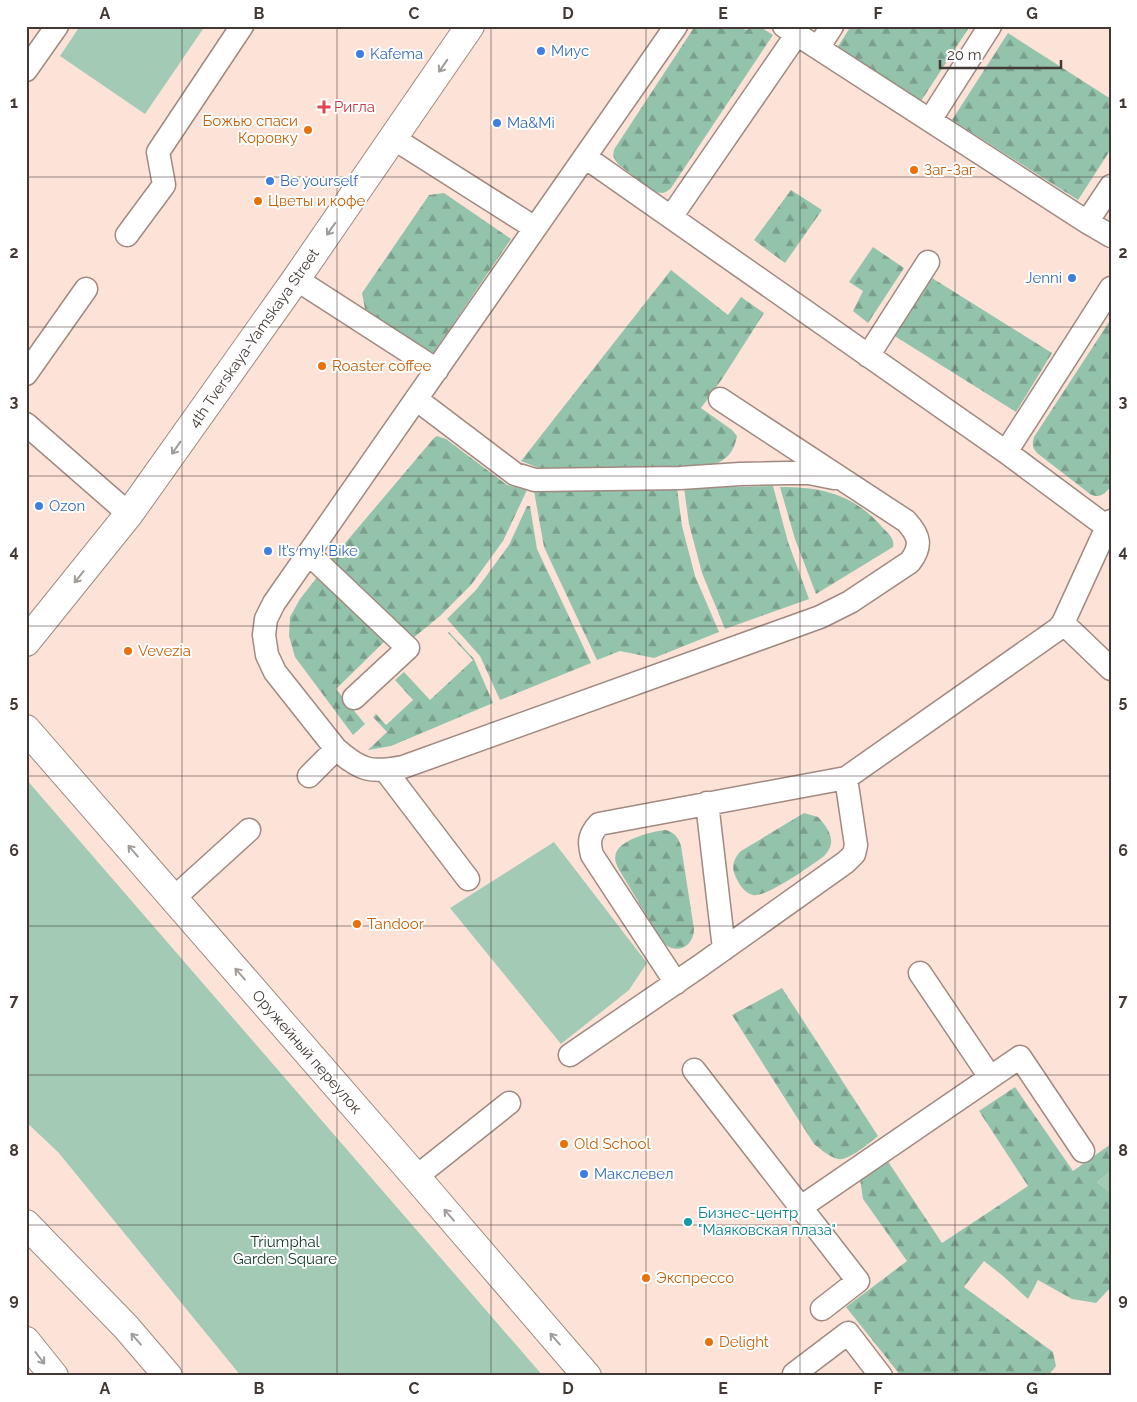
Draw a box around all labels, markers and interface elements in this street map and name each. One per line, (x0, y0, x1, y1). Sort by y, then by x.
text: A (100, 4, 111, 23)
text: B (254, 4, 265, 23)
text: C (409, 4, 420, 23)
text: D (562, 4, 574, 23)
text: E (718, 4, 728, 23)
text: F (873, 4, 883, 23)
text: G (1026, 4, 1038, 23)
scale bar (940, 38, 1061, 70)
place label: Миус (551, 42, 589, 60)
place label: Kafema (370, 45, 423, 63)
marker: Миус (535, 45, 547, 57)
text: 20 m (947, 46, 982, 64)
marker: Kafema (354, 48, 366, 60)
one-way arrow (438, 59, 448, 73)
text: 1 (10, 93, 18, 112)
text: 1 (1119, 93, 1127, 112)
place label: Ригла (334, 98, 375, 116)
marker: Ригла (318, 101, 330, 113)
place label: Божью cпаси Коровку (203, 112, 298, 147)
place label: Ma&Mi (507, 114, 555, 132)
marker: Ma&Mi (491, 117, 503, 129)
marker: Божью cпаси Коровку (302, 124, 314, 136)
place label: Заг-Заг (924, 161, 975, 179)
marker: Заг-Заг (908, 164, 920, 176)
place label: Be yourself (280, 172, 359, 190)
marker: Be yourself (264, 175, 276, 187)
place label: Цветы и кофе (268, 192, 366, 210)
marker: Цветы и кофе (252, 195, 264, 207)
one-way arrow (326, 222, 336, 236)
text: 2 (9, 243, 19, 262)
text: 2 (1118, 243, 1128, 262)
street label: 4th Tverskaya-Yamskaya Street (185, 245, 323, 431)
place label: Jenni (1025, 269, 1062, 287)
marker: Jenni (1066, 272, 1078, 284)
place label: Roaster coffee (332, 357, 432, 375)
marker: Roaster coffee (316, 360, 328, 372)
text: 3 (10, 392, 19, 411)
text: 3 (1119, 392, 1128, 411)
one-way arrow (171, 440, 181, 454)
place label: Ozon (49, 497, 85, 515)
marker: Ozon (33, 500, 45, 512)
text: 4 (9, 542, 19, 561)
place label: It’s my! Bike (278, 542, 358, 560)
text: 4 (1118, 542, 1128, 561)
marker: It’s my! Bike (262, 545, 274, 557)
one-way arrow (73, 570, 84, 583)
place label: Vevezia (138, 642, 191, 660)
marker: Vevezia (122, 645, 134, 657)
text: 5 (10, 692, 19, 711)
text: 5 (1119, 692, 1128, 711)
text: 6 (9, 841, 19, 860)
text: 6 (1118, 841, 1128, 860)
one-way arrow (127, 845, 139, 858)
place label: Tandoor (367, 915, 425, 933)
marker: Tandoor (351, 918, 363, 930)
one-way arrow (234, 967, 245, 980)
street label: Оружейный переулок (248, 986, 366, 1118)
text: 7 (10, 991, 19, 1010)
text: 7 (1119, 991, 1128, 1010)
place label: Old School (574, 1135, 651, 1153)
marker: Old School (558, 1138, 570, 1150)
text: 8 (9, 1141, 19, 1160)
text: 8 (1118, 1141, 1128, 1160)
place label: Макслевел (594, 1165, 674, 1183)
marker: Макслевел (578, 1168, 590, 1180)
place label: Бизнес-центр "Маяковская плаза" (698, 1204, 836, 1239)
one-way arrow (444, 1209, 455, 1222)
marker: Бизнес-центр "Маяковская плаза" (682, 1216, 694, 1228)
park label: Triumphal Garden Square (233, 1233, 337, 1268)
place label: Экспрессо (656, 1269, 734, 1287)
marker: Экспрессо (640, 1272, 652, 1284)
text: 9 (9, 1290, 19, 1309)
text: 9 (1118, 1290, 1128, 1309)
one-way arrow (131, 1332, 142, 1345)
one-way arrow (549, 1332, 561, 1345)
place label: Delight (719, 1333, 769, 1351)
marker: Delight (703, 1336, 715, 1348)
one-way arrow (35, 1351, 46, 1364)
text: A (100, 1379, 111, 1398)
text: B (254, 1379, 265, 1398)
text: C (409, 1379, 420, 1398)
text: D (562, 1379, 574, 1398)
text: E (718, 1379, 728, 1398)
text: F (873, 1379, 883, 1398)
text: G (1026, 1379, 1038, 1398)

